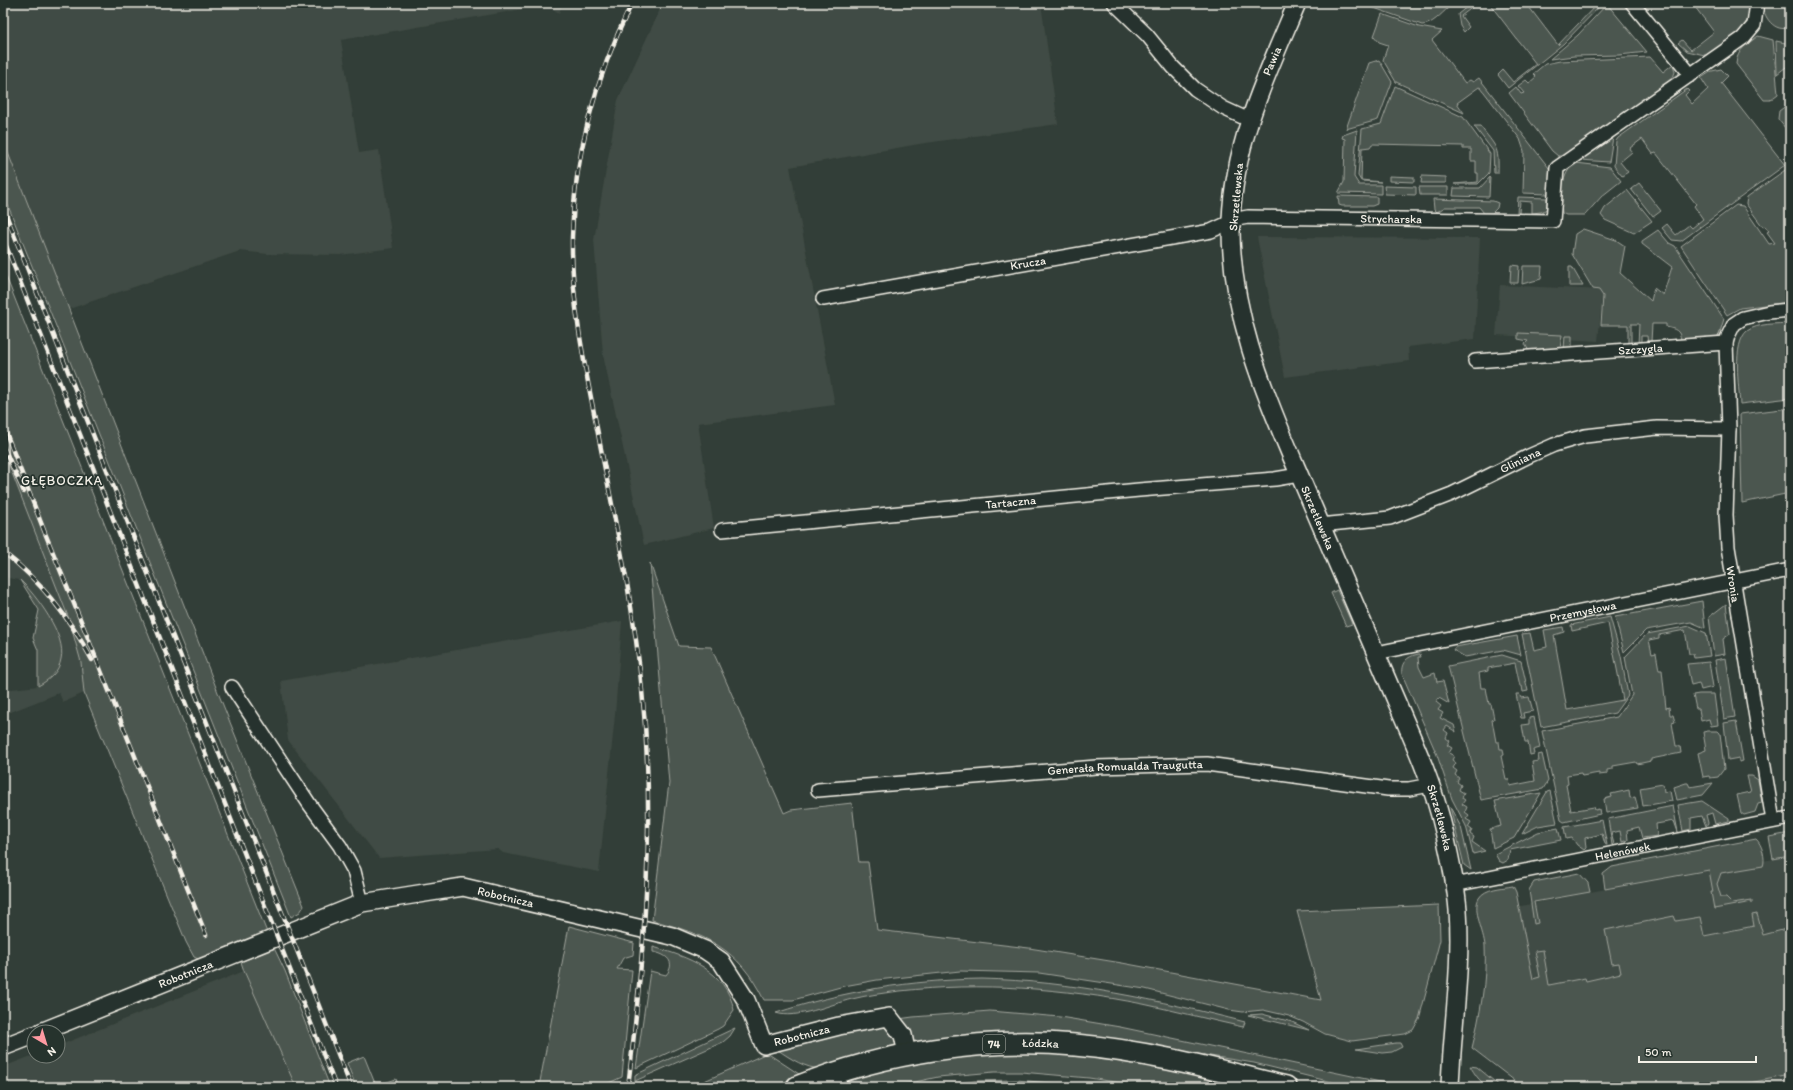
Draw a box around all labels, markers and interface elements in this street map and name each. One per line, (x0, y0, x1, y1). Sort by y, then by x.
street label: Pawia (1260, 44, 1285, 78)
street label: Skrzetlewska (1226, 162, 1246, 232)
street label: Strycharska (1360, 211, 1422, 226)
street label: Krucza (1009, 253, 1047, 273)
street label: Szczygla (1618, 340, 1664, 358)
street label: Gliniana (1498, 444, 1544, 476)
district label: GŁĘBOCZKA (21, 473, 103, 488)
street label: Skrzetlewska (1298, 484, 1338, 553)
street label: Tartaczna (985, 493, 1037, 512)
street label: Wronia (1723, 565, 1743, 604)
street label: Przemysłowa (1548, 598, 1618, 625)
street label: Generała Romualda Traugutta (1047, 757, 1204, 778)
street label: Skrzetlewska (1424, 783, 1455, 853)
street label: Helenówek (1594, 839, 1652, 864)
street label: Robotnicza (476, 884, 536, 911)
street label: Robotnicza (156, 956, 216, 991)
street label: Robotnicza (772, 1021, 832, 1049)
north arrow (26, 1024, 66, 1064)
road number: 74 (983, 1035, 1005, 1053)
street label: Łódzka (1022, 1036, 1060, 1051)
scale bar (1639, 1038, 1756, 1064)
text: N (45, 1044, 59, 1059)
text: 50 m (1645, 1045, 1671, 1059)

